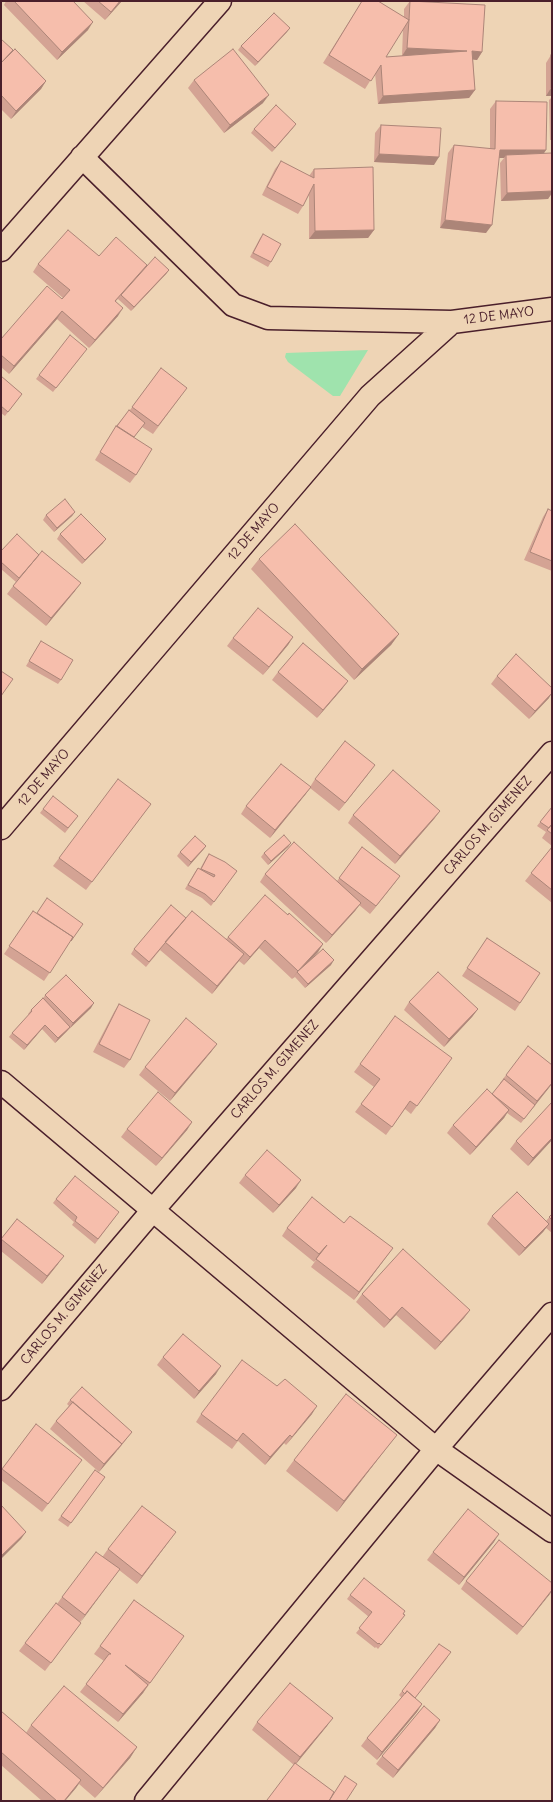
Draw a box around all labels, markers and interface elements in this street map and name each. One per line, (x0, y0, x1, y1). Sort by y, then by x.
street label: 12 DE MAYO (463, 304, 535, 328)
street label: 12 DE MAYO (225, 500, 283, 564)
street label: 12 DE MAYO (15, 746, 73, 810)
street label: CARLOS M. GIMENEZ (441, 773, 535, 879)
street label: CARLOS M. GIMENEZ (228, 1017, 322, 1123)
street label: CARLOS M. GIMENEZ (18, 1262, 110, 1368)

